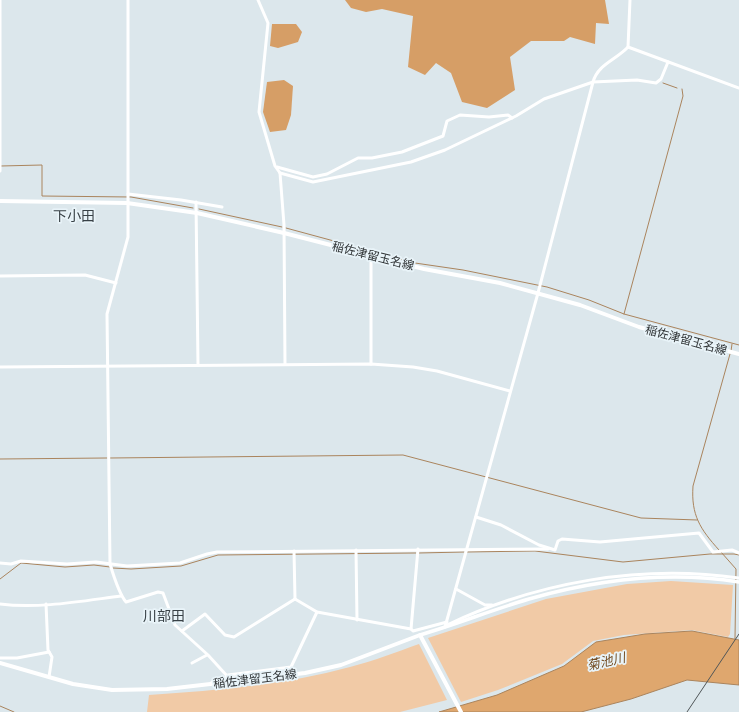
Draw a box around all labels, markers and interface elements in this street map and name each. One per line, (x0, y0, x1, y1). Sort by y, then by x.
district label: 下小田 (53, 207, 95, 225)
street label: 稲佐津留玉名線 (331, 238, 416, 273)
street label: 稲佐津留玉名線 (644, 321, 729, 358)
district label: 川部田 (143, 607, 185, 625)
water label: 菊池川 (585, 648, 629, 673)
street label: 稲佐津留玉名線 (212, 666, 298, 691)

